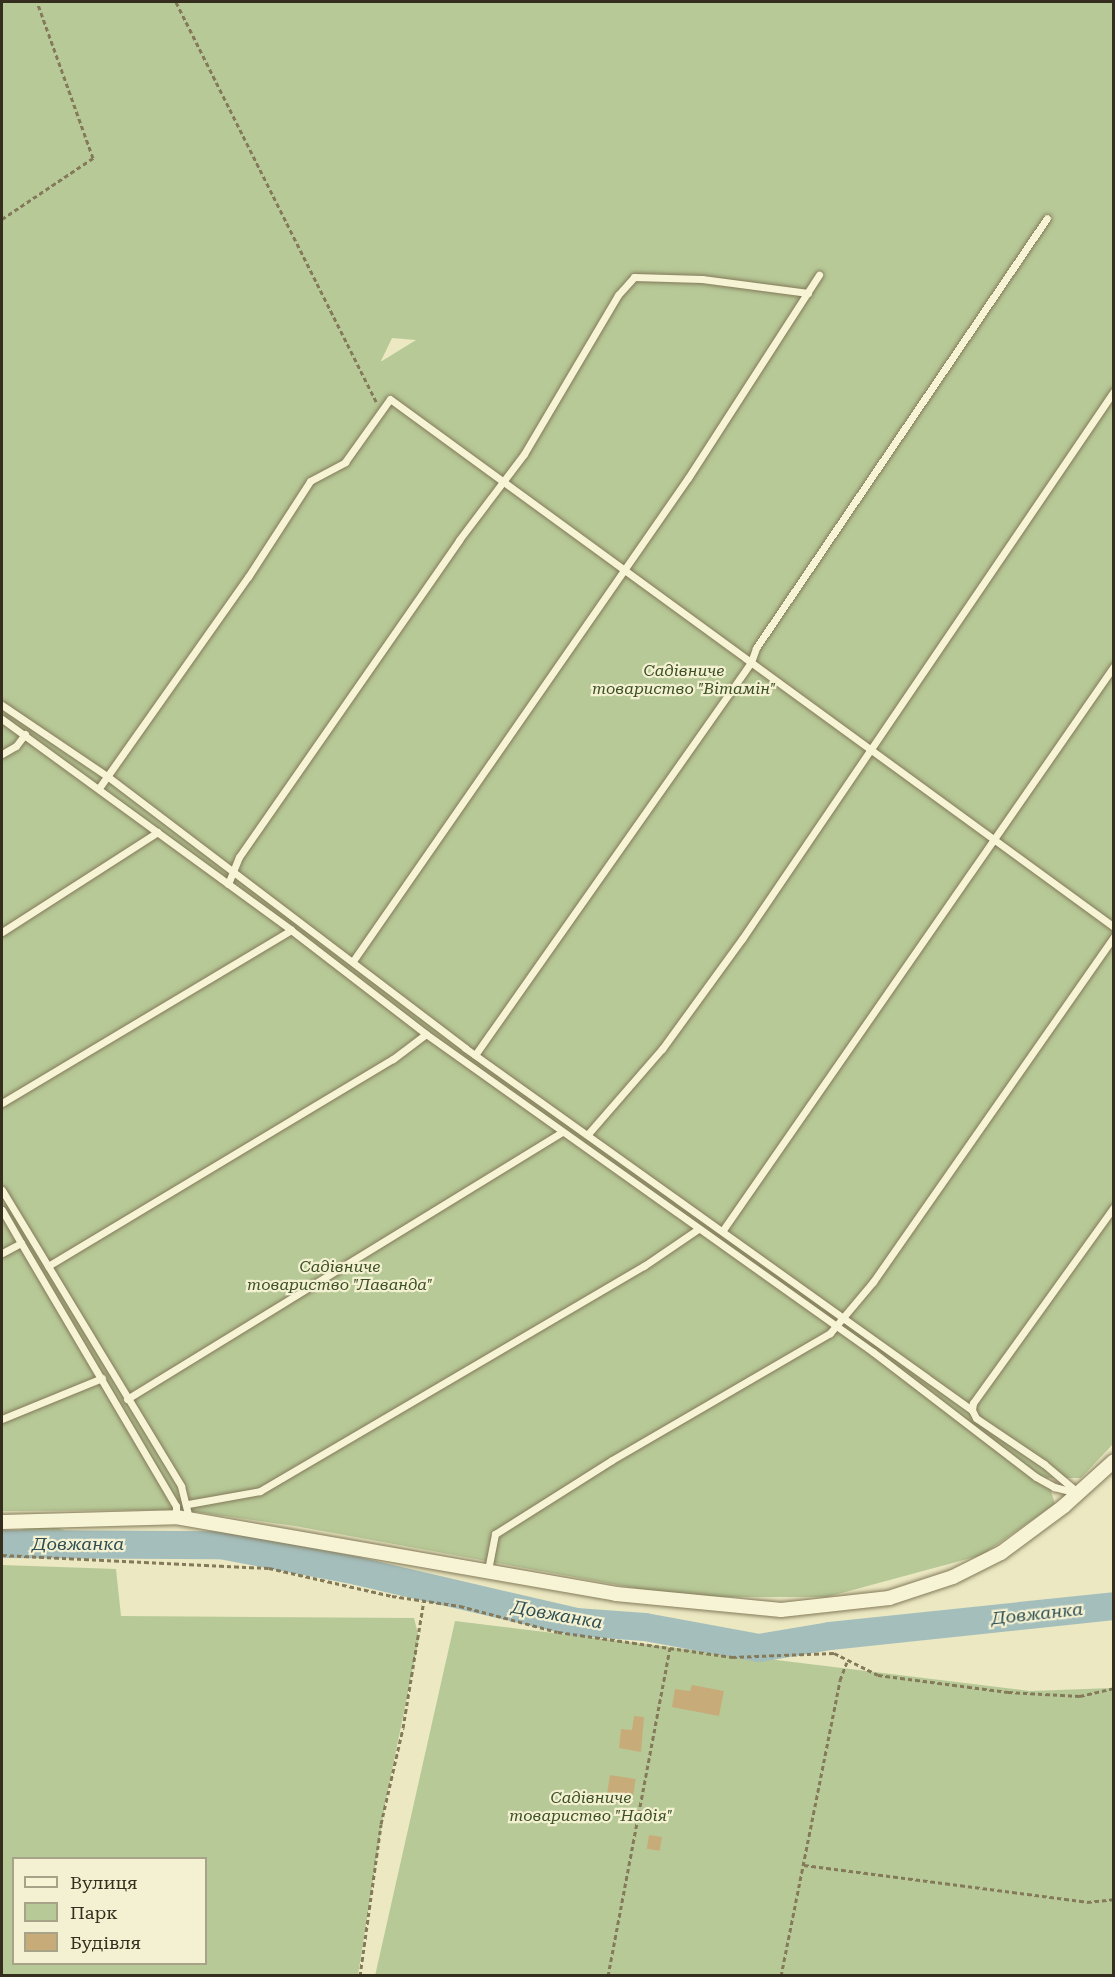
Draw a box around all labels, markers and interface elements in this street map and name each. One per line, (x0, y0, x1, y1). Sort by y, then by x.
park label: Садівниче товариство "Вітамін" (592, 661, 776, 699)
park label: Садівниче товариство "Лаванда" (247, 1257, 433, 1295)
water label: Довжанка (32, 1533, 124, 1555)
water label: Довжанка (510, 1596, 604, 1634)
water label: Довжанка (990, 1598, 1084, 1630)
park label: Садівниче товариство "Надія" (509, 1788, 673, 1826)
legend (12, 1857, 207, 1965)
text: Вулиця (70, 1872, 137, 1893)
text: Парк (70, 1902, 118, 1923)
text: Будівля (70, 1932, 141, 1953)

